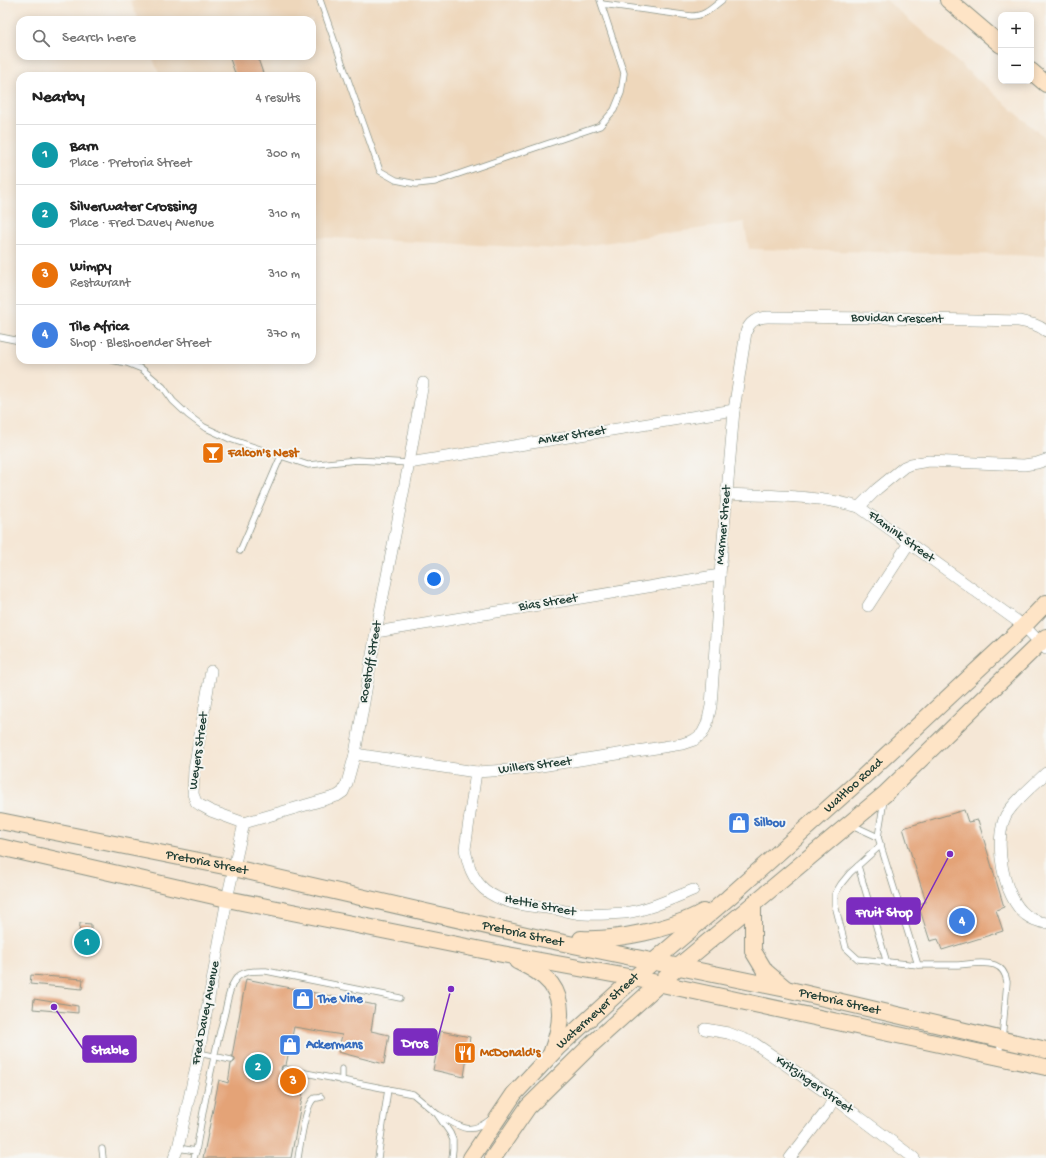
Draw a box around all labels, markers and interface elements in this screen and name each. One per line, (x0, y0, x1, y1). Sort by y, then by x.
map controls (998, 12, 1034, 84)
button: + (998, 12, 1034, 48)
search box (16, 16, 316, 60)
icon: search (30, 27, 52, 49)
text: Search here (62, 29, 136, 47)
button: − (998, 48, 1034, 84)
text: Nearby (32, 88, 85, 108)
text: 4 results (256, 91, 300, 106)
text: Barn (70, 138, 98, 156)
text: 1 (42, 147, 48, 162)
text: 300 m (266, 147, 300, 162)
text: Place · Pretoria Street (70, 156, 192, 171)
text: Silverwater Crossing (70, 198, 197, 216)
text: 2 (42, 207, 48, 222)
text: 310 m (268, 207, 300, 222)
text: Place · Fred Davey Avenue (70, 216, 214, 231)
text: Wimpy (70, 258, 111, 276)
text: 3 (42, 267, 48, 282)
text: 310 m (268, 267, 300, 282)
text: Restaurant (70, 276, 130, 291)
street label: Bovidan Crescent (850, 311, 945, 327)
text: Tile Africa (70, 318, 129, 336)
text: 4 (42, 327, 48, 342)
text: 370 m (267, 327, 300, 342)
text: Shop · Bleshoender Street (70, 336, 211, 351)
street label: Anker Street (537, 423, 609, 449)
bar icon: Falcon's Nest (200, 440, 226, 466)
place label: Falcon's Nest (227, 446, 300, 461)
street label: Marmer Street (713, 483, 735, 565)
street label: Flamink Street (864, 507, 939, 567)
your location (424, 569, 444, 589)
street label: Bias Street (517, 591, 580, 615)
street label: Roestoff Street (356, 618, 386, 704)
street label: Weyers Street (186, 710, 212, 791)
street label: Willers Street (498, 754, 574, 778)
street label: Waltloo Road (821, 754, 887, 816)
shop icon: Silbou (726, 810, 752, 836)
place label: Silbou (754, 816, 786, 831)
street label: Pretoria Street (164, 847, 251, 879)
street label: Hettie Street (503, 892, 578, 921)
callout: Fruit Stop (847, 898, 920, 924)
text: Fruit Stop (854, 905, 913, 922)
pin: 4 (949, 906, 975, 936)
street label: Pretoria Street (480, 917, 567, 951)
pin: 1 (74, 927, 100, 957)
street label: Fred Davey Avenue (188, 960, 223, 1067)
street label: Watermeyer Street (553, 969, 643, 1052)
street label: Pretoria Street (797, 985, 884, 1019)
shop icon: The Vine (290, 986, 316, 1012)
place label: The Vine (317, 992, 364, 1007)
callout: Dros (394, 1029, 437, 1055)
shop icon: Ackermans (277, 1032, 303, 1058)
callout: Stable (83, 1036, 136, 1062)
text: Dros (400, 1036, 429, 1053)
place label: Ackermans (305, 1038, 364, 1053)
restaurant icon: McDonald's (452, 1040, 478, 1066)
text: Stable (91, 1043, 130, 1060)
place label: McDonald's (480, 1046, 542, 1061)
pin: 2 (245, 1052, 271, 1082)
street label: Kritzinger Street (772, 1053, 857, 1118)
pin: 3 (280, 1066, 306, 1096)

